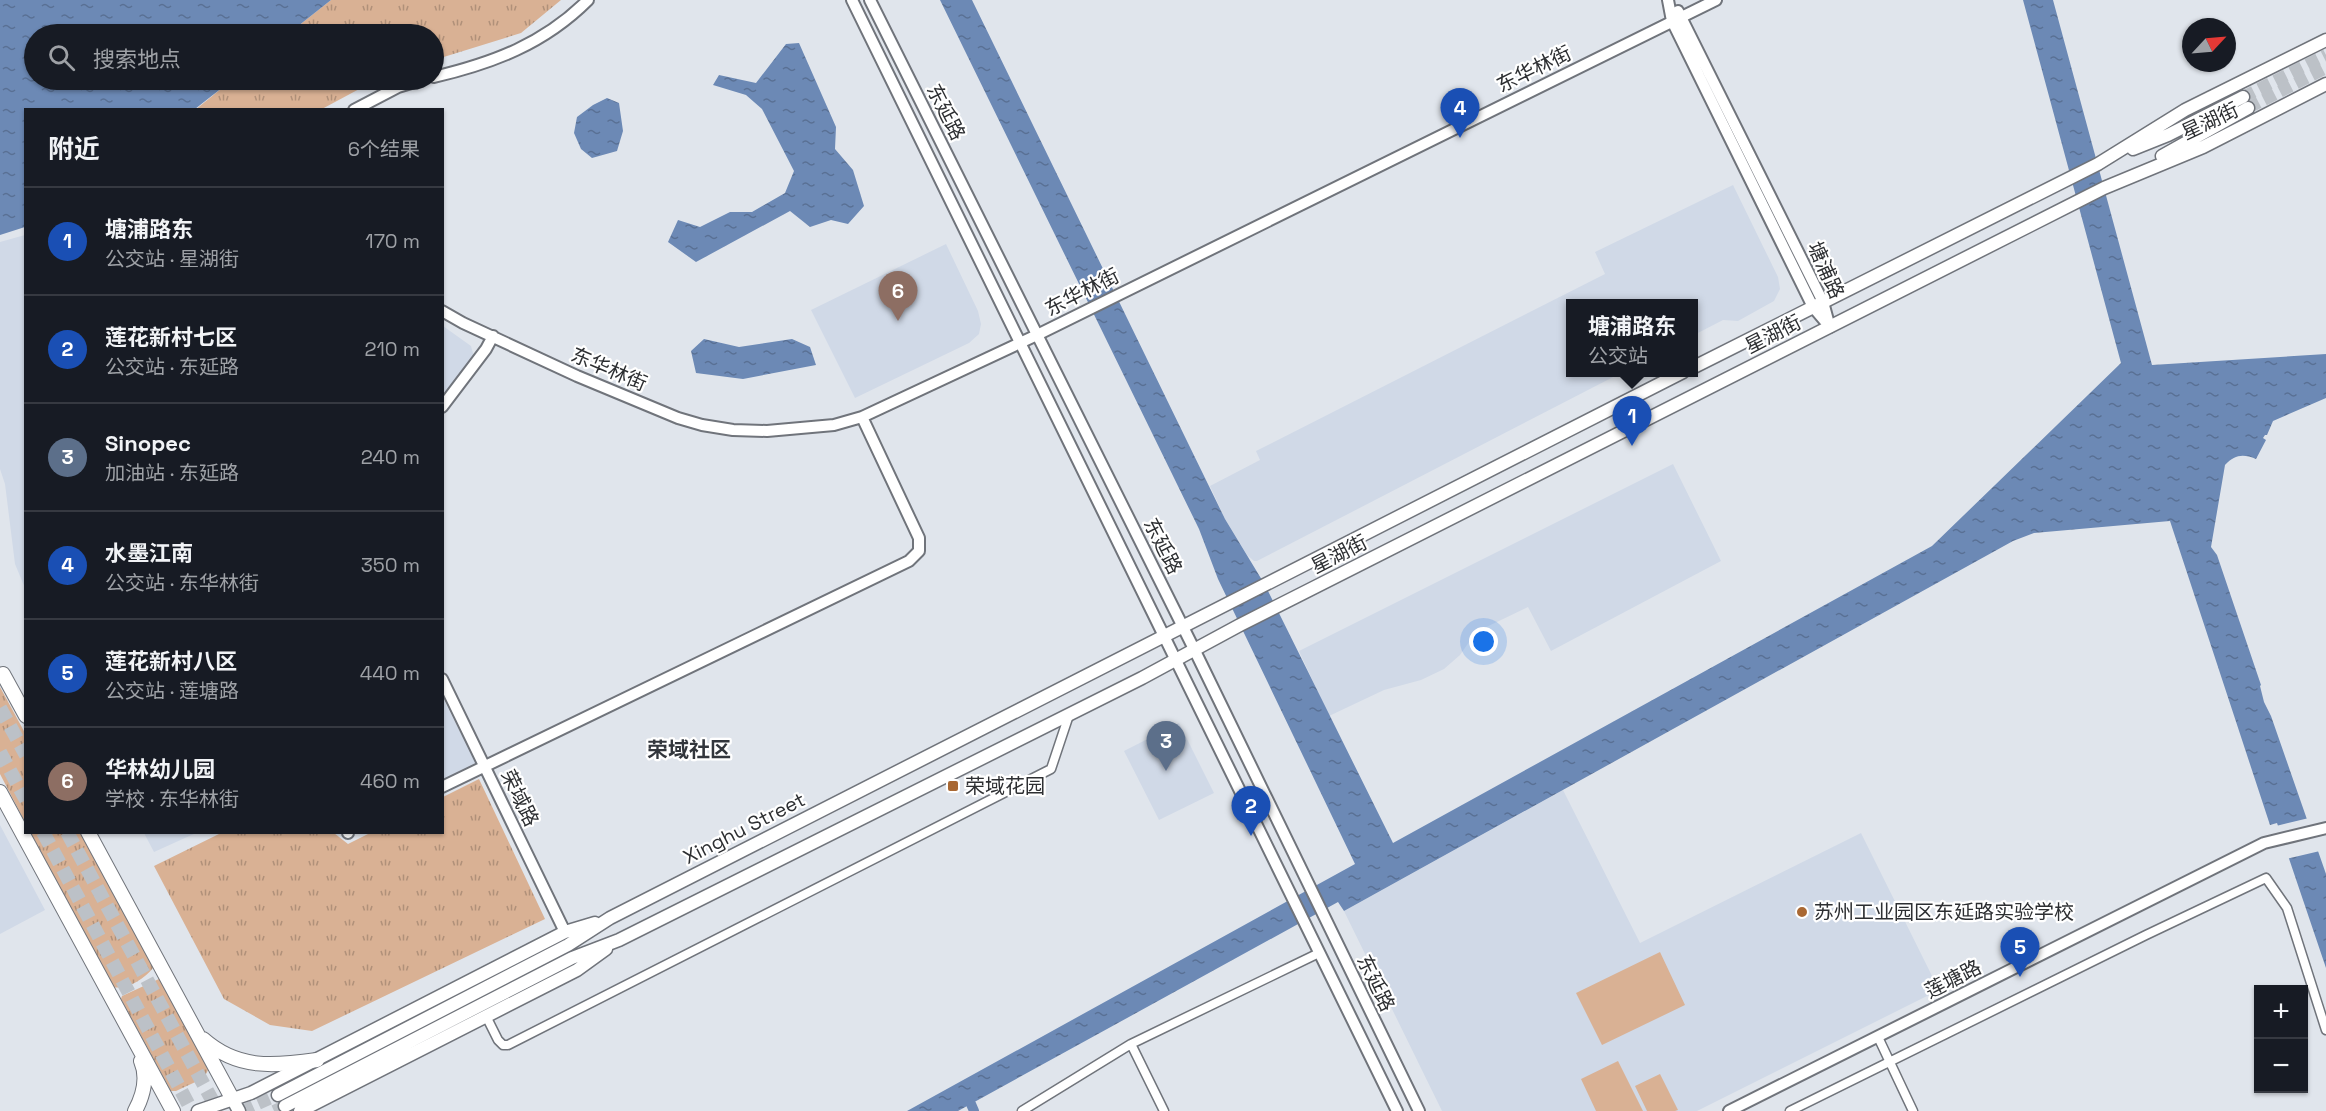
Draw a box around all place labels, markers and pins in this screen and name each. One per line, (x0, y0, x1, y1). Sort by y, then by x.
pin: 4 (1440, 88, 1480, 138)
pin: 6 (878, 272, 918, 321)
pin: 1 (1612, 396, 1652, 446)
pin: 3 (1146, 722, 1186, 771)
place label: 荣域花园 (965, 773, 1045, 799)
marker: 荣域花园 (946, 779, 960, 793)
pin: 2 (1232, 786, 1270, 836)
place label: 苏州工业园区东延路实验学校 (1814, 899, 2074, 925)
marker: 苏州工业园区东延路实验学校 (1795, 905, 1809, 919)
pin: 5 (2000, 928, 2040, 977)

